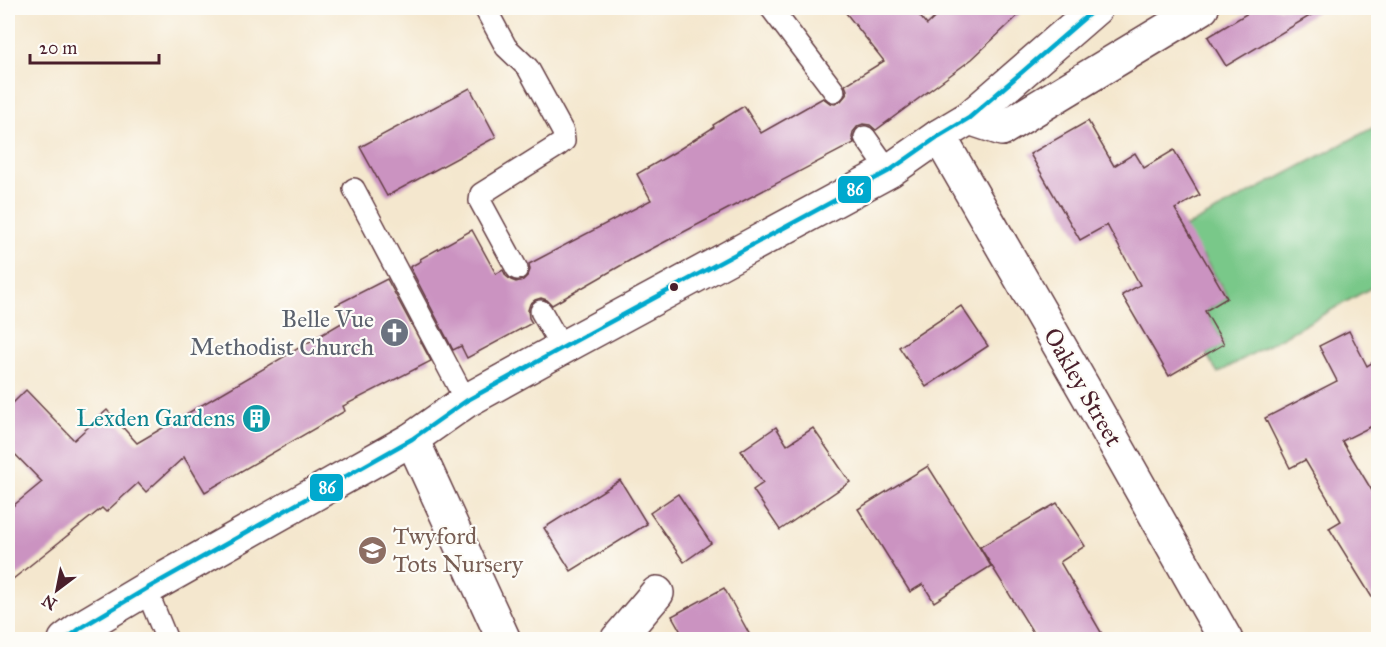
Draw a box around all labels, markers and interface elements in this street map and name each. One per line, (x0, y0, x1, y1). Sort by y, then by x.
scale bar (30, 27, 159, 65)
text: 20 m (39, 37, 77, 59)
line badge: 86 (837, 175, 872, 204)
text: 86 (847, 180, 864, 199)
unlabelled marker (668, 281, 680, 293)
place label: Belle Vue Methodist Church (190, 304, 374, 362)
church icon: Belle Vue Methodist Church (379, 317, 411, 349)
street label: Oakley Street (1037, 322, 1129, 452)
building icon: Lexden Gardens (240, 402, 272, 434)
place label: Lexden Gardens (76, 403, 235, 433)
line badge: 86 (309, 473, 344, 502)
text: 86 (319, 478, 336, 497)
place label: Twyford Tots Nursery (393, 521, 524, 579)
school or university icon: Twyford Tots Nursery (356, 534, 388, 566)
north arrow (27, 560, 87, 620)
text: N (38, 590, 60, 614)

